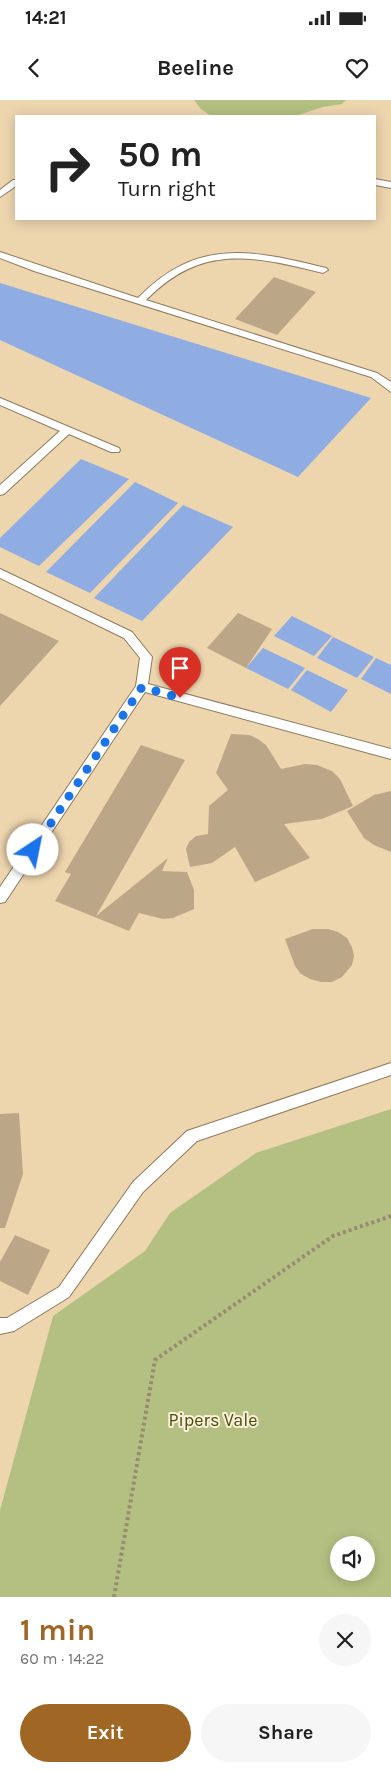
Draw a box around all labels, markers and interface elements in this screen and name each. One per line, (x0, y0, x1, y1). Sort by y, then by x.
text: 14:21 (25, 7, 66, 29)
icon: back (20, 54, 48, 82)
icon: heart (343, 54, 371, 82)
text: Beeline (157, 55, 234, 81)
text: 50 m (118, 134, 203, 175)
icon: right (35, 135, 100, 200)
text: Turn right (118, 176, 216, 202)
pin (159, 647, 201, 698)
icon: arrive (166, 654, 194, 682)
position arrow (6, 823, 58, 875)
park label: Pipers Vale (168, 1409, 258, 1431)
map controls (330, 1536, 375, 1581)
button: sound (330, 1536, 375, 1581)
text: 1 min (20, 1612, 95, 1648)
button: close (319, 1614, 371, 1666)
text: 60 m · 14:22 (20, 1649, 104, 1668)
button: Exit (20, 1704, 191, 1762)
button: Share (201, 1704, 371, 1762)

